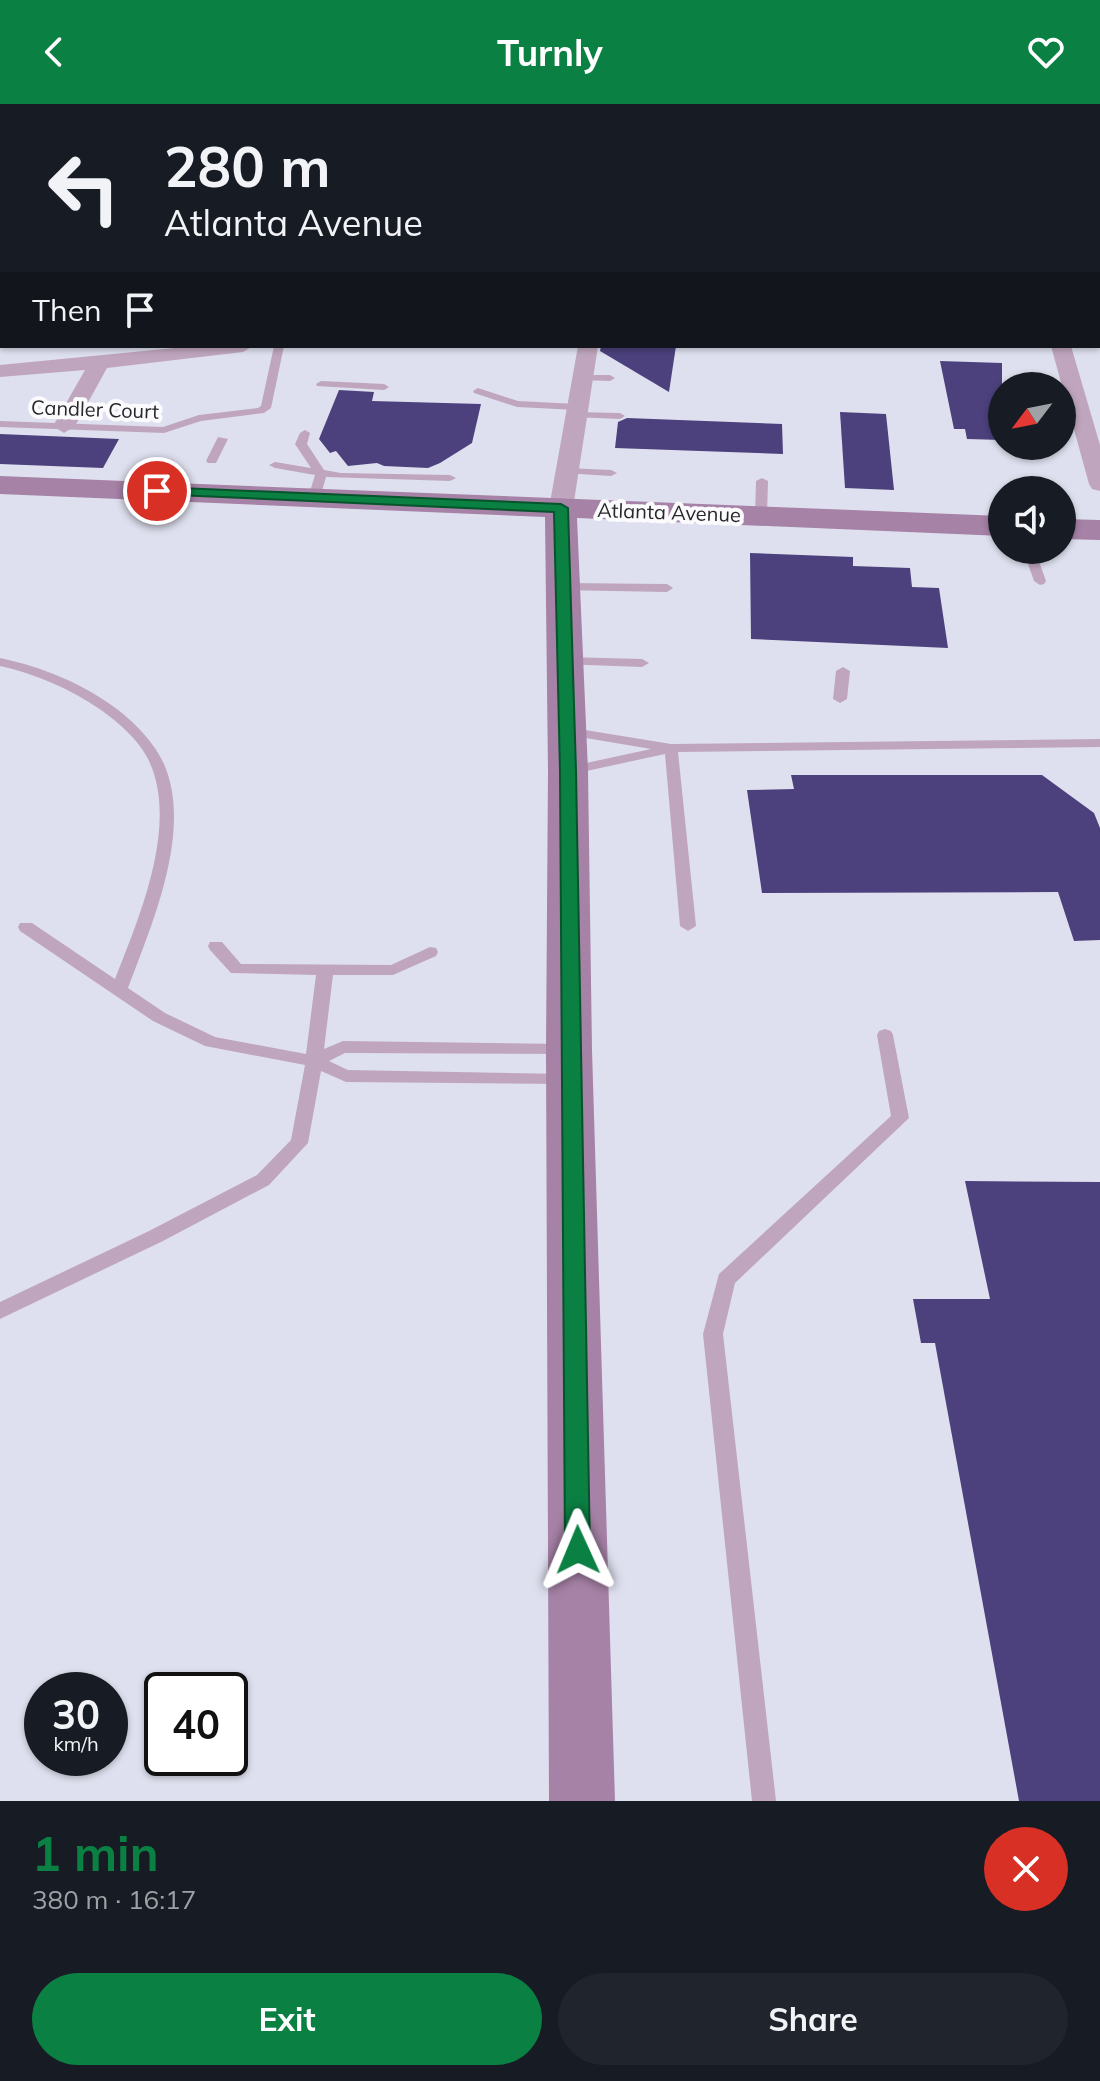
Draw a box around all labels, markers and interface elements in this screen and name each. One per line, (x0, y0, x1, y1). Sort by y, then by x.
icon: back (32, 30, 76, 74)
text: Turnly (497, 30, 603, 75)
icon: heart (1024, 30, 1068, 74)
text: 280 m (164, 131, 331, 201)
icon: left (32, 136, 136, 240)
text: Atlanta Avenue (164, 200, 423, 245)
icon: arrive (118, 288, 162, 332)
text: Then (32, 291, 102, 329)
north arrow (988, 372, 1076, 460)
map controls (988, 372, 1076, 564)
street label: Candler Court (31, 394, 159, 424)
pin (123, 457, 191, 525)
icon: arrive (135, 469, 179, 513)
button: sound (988, 476, 1076, 564)
street label: Atlanta Avenue (597, 497, 741, 527)
position arrow (536, 1508, 620, 1592)
speed limit sign: 40 (144, 1672, 248, 1776)
text: 30 (52, 1689, 100, 1739)
text: km/h (53, 1731, 99, 1756)
text: 1 min (32, 1823, 159, 1883)
button: close (984, 1827, 1068, 1911)
text: 380 m · 16:17 (32, 1883, 196, 1916)
button: Exit (32, 1973, 542, 2065)
button: Share (558, 1973, 1068, 2065)

